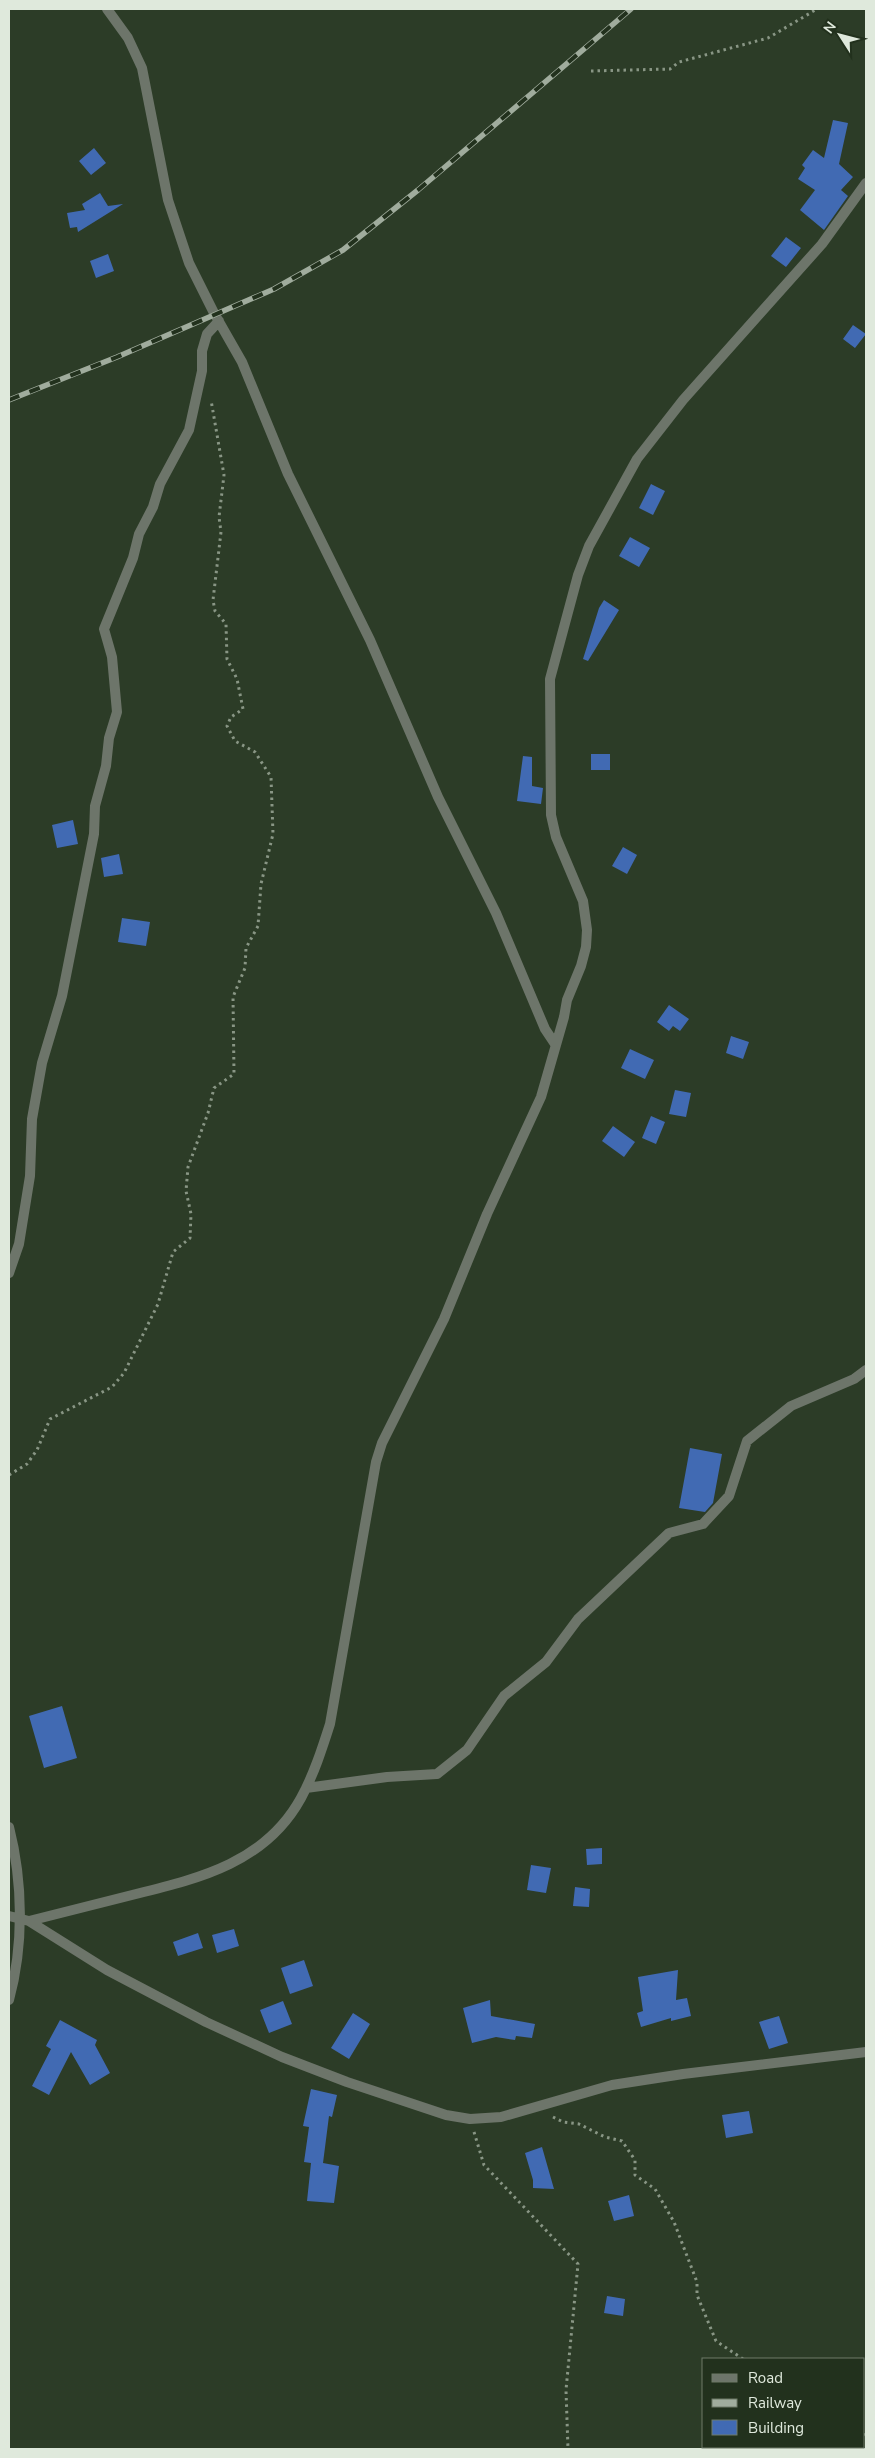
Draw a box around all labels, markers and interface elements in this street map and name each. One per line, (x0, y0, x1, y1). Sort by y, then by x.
north arrow (815, 10, 865, 60)
text: N (819, 18, 841, 37)
legend (702, 2358, 865, 2448)
text: Road (748, 2368, 783, 2388)
text: Railway (748, 2393, 802, 2413)
text: Building (748, 2418, 804, 2438)

